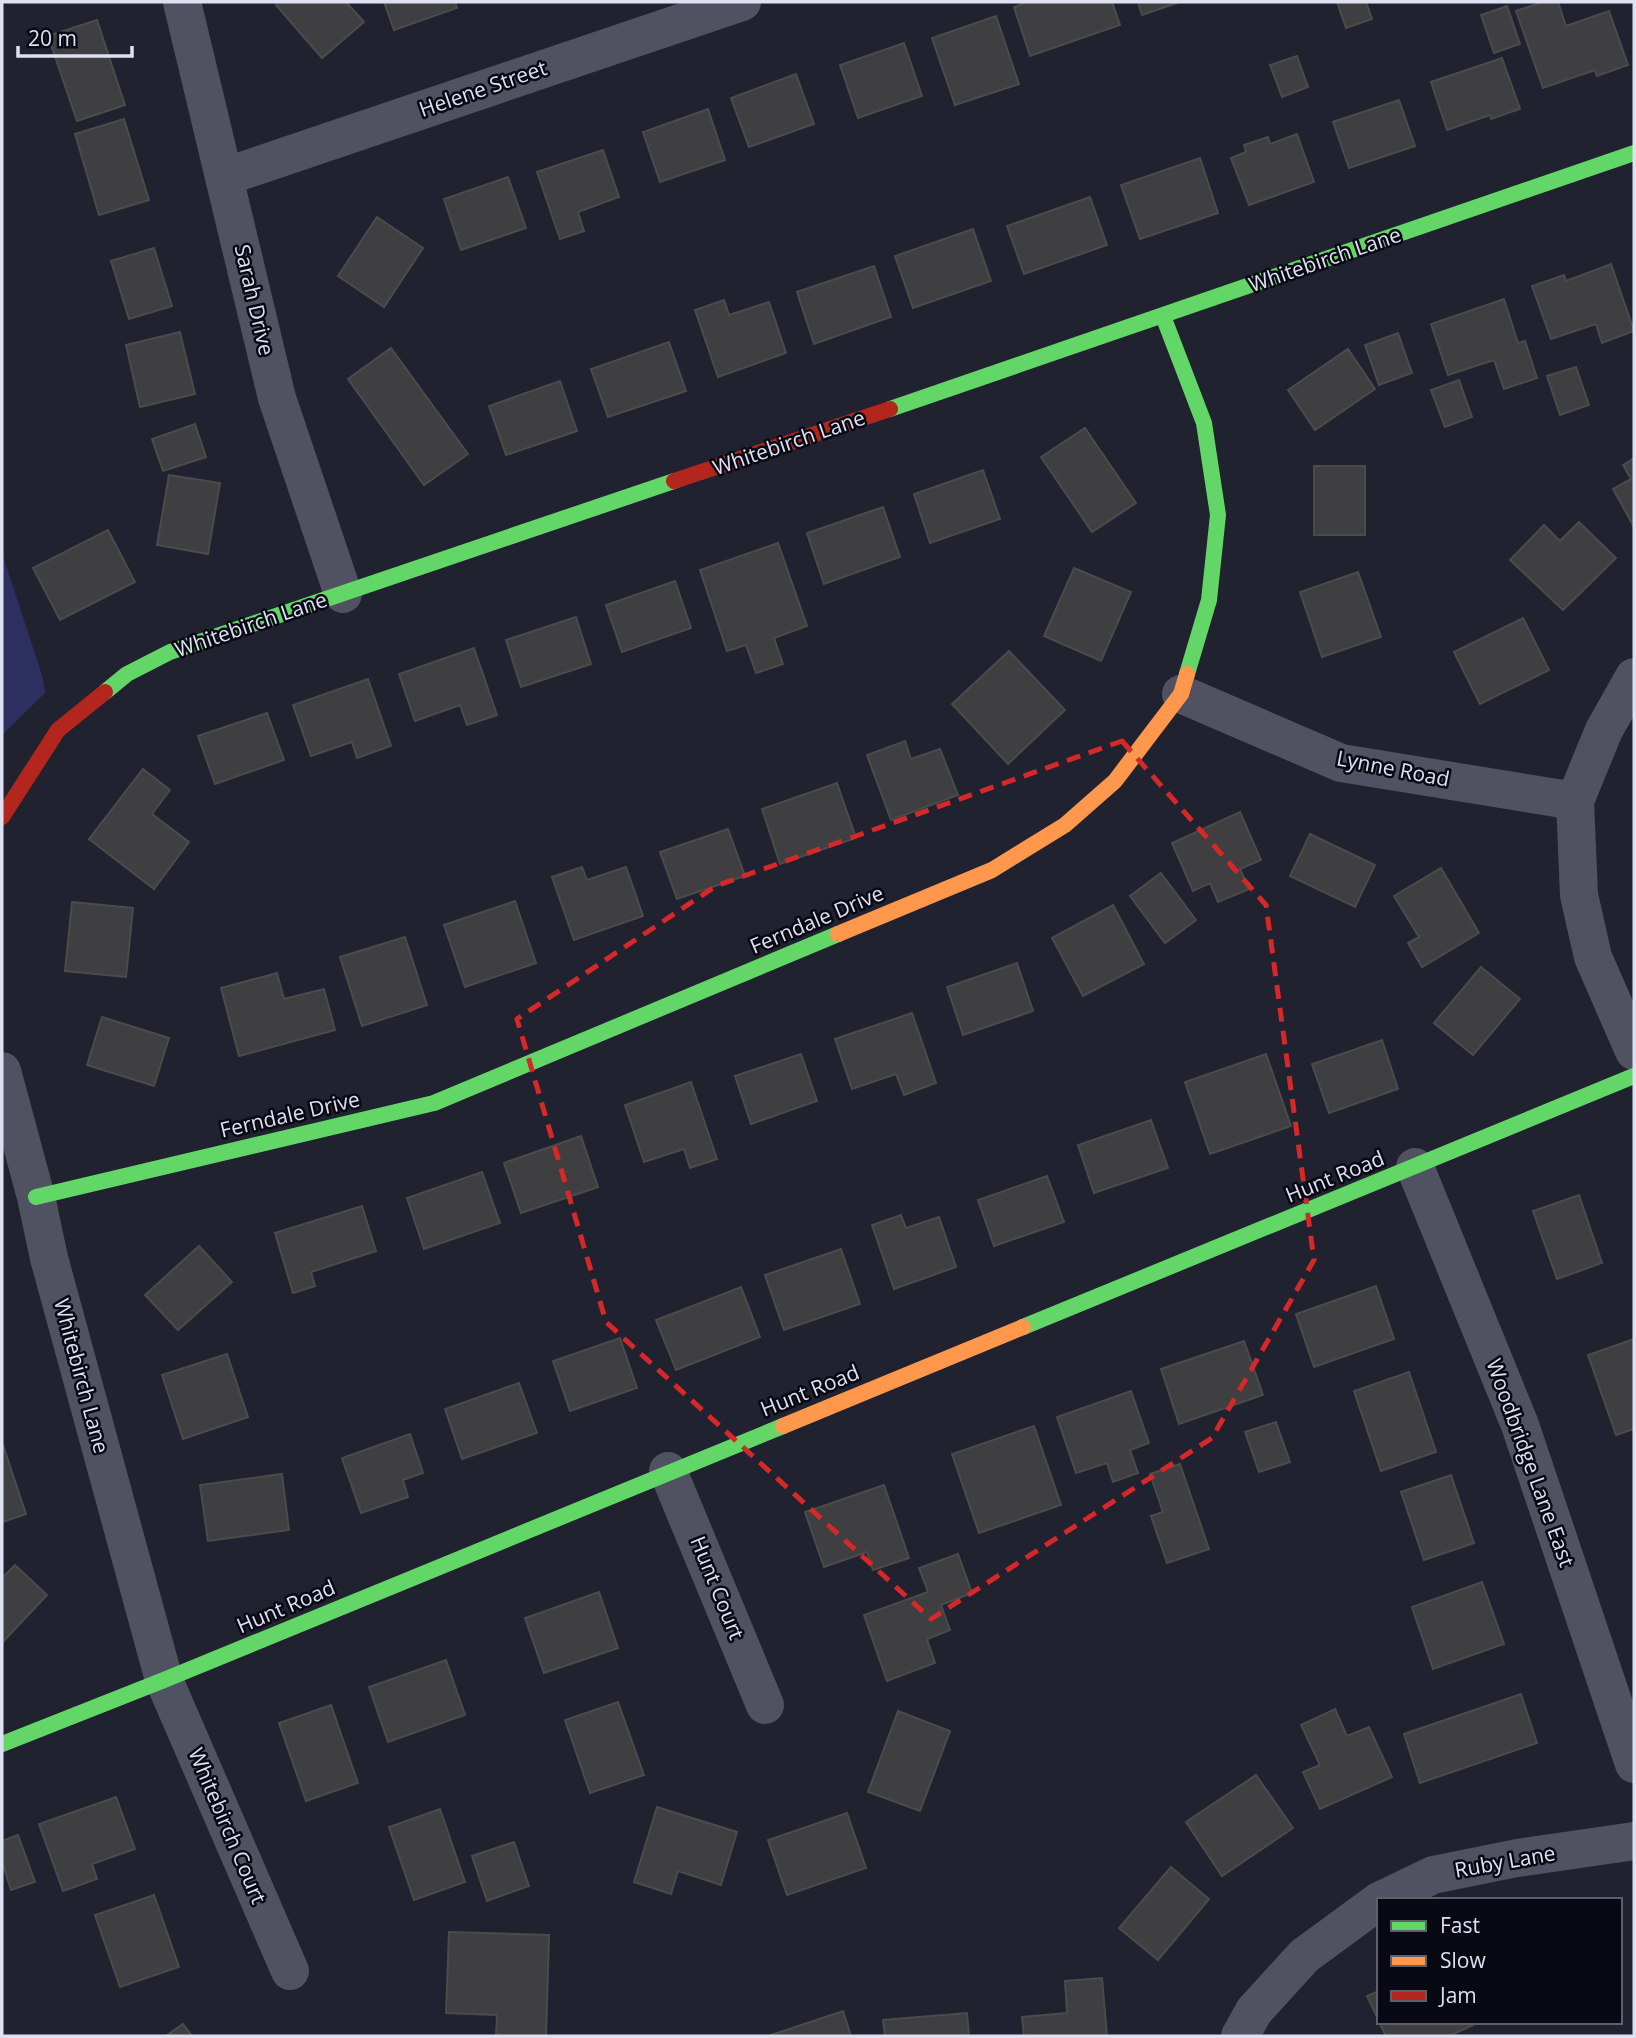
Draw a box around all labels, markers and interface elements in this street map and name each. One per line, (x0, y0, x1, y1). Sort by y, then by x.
scale bar (18, 14, 131, 58)
text: 20 m (28, 24, 77, 52)
street label: Helene Street (415, 53, 550, 123)
street label: Whitebirch Lane (1245, 220, 1405, 298)
street label: Sarah Drive (229, 241, 281, 358)
street label: Whitebirch Lane (709, 403, 869, 481)
street label: Whitebirch Lane (171, 585, 331, 663)
street label: Lynne Road (1334, 743, 1452, 793)
street label: Ferndale Drive (746, 878, 888, 960)
street label: Ferndale Drive (217, 1084, 362, 1144)
street label: Hunt Road (1281, 1144, 1388, 1209)
street label: Whitebirch Lane (48, 1295, 116, 1456)
street label: Woodbridge Lane East (1480, 1355, 1582, 1570)
street label: Hunt Road (756, 1358, 863, 1423)
street label: Hunt Court (685, 1532, 751, 1643)
street label: Hunt Road (232, 1573, 339, 1639)
street label: Whitebirch Court (182, 1743, 273, 1908)
street label: Ruby Lane (1452, 1838, 1557, 1884)
legend (1377, 1898, 1622, 2024)
text: Fast (1440, 1911, 1480, 1939)
text: Slow (1440, 1946, 1486, 1974)
text: Jam (1438, 1981, 1477, 2009)

